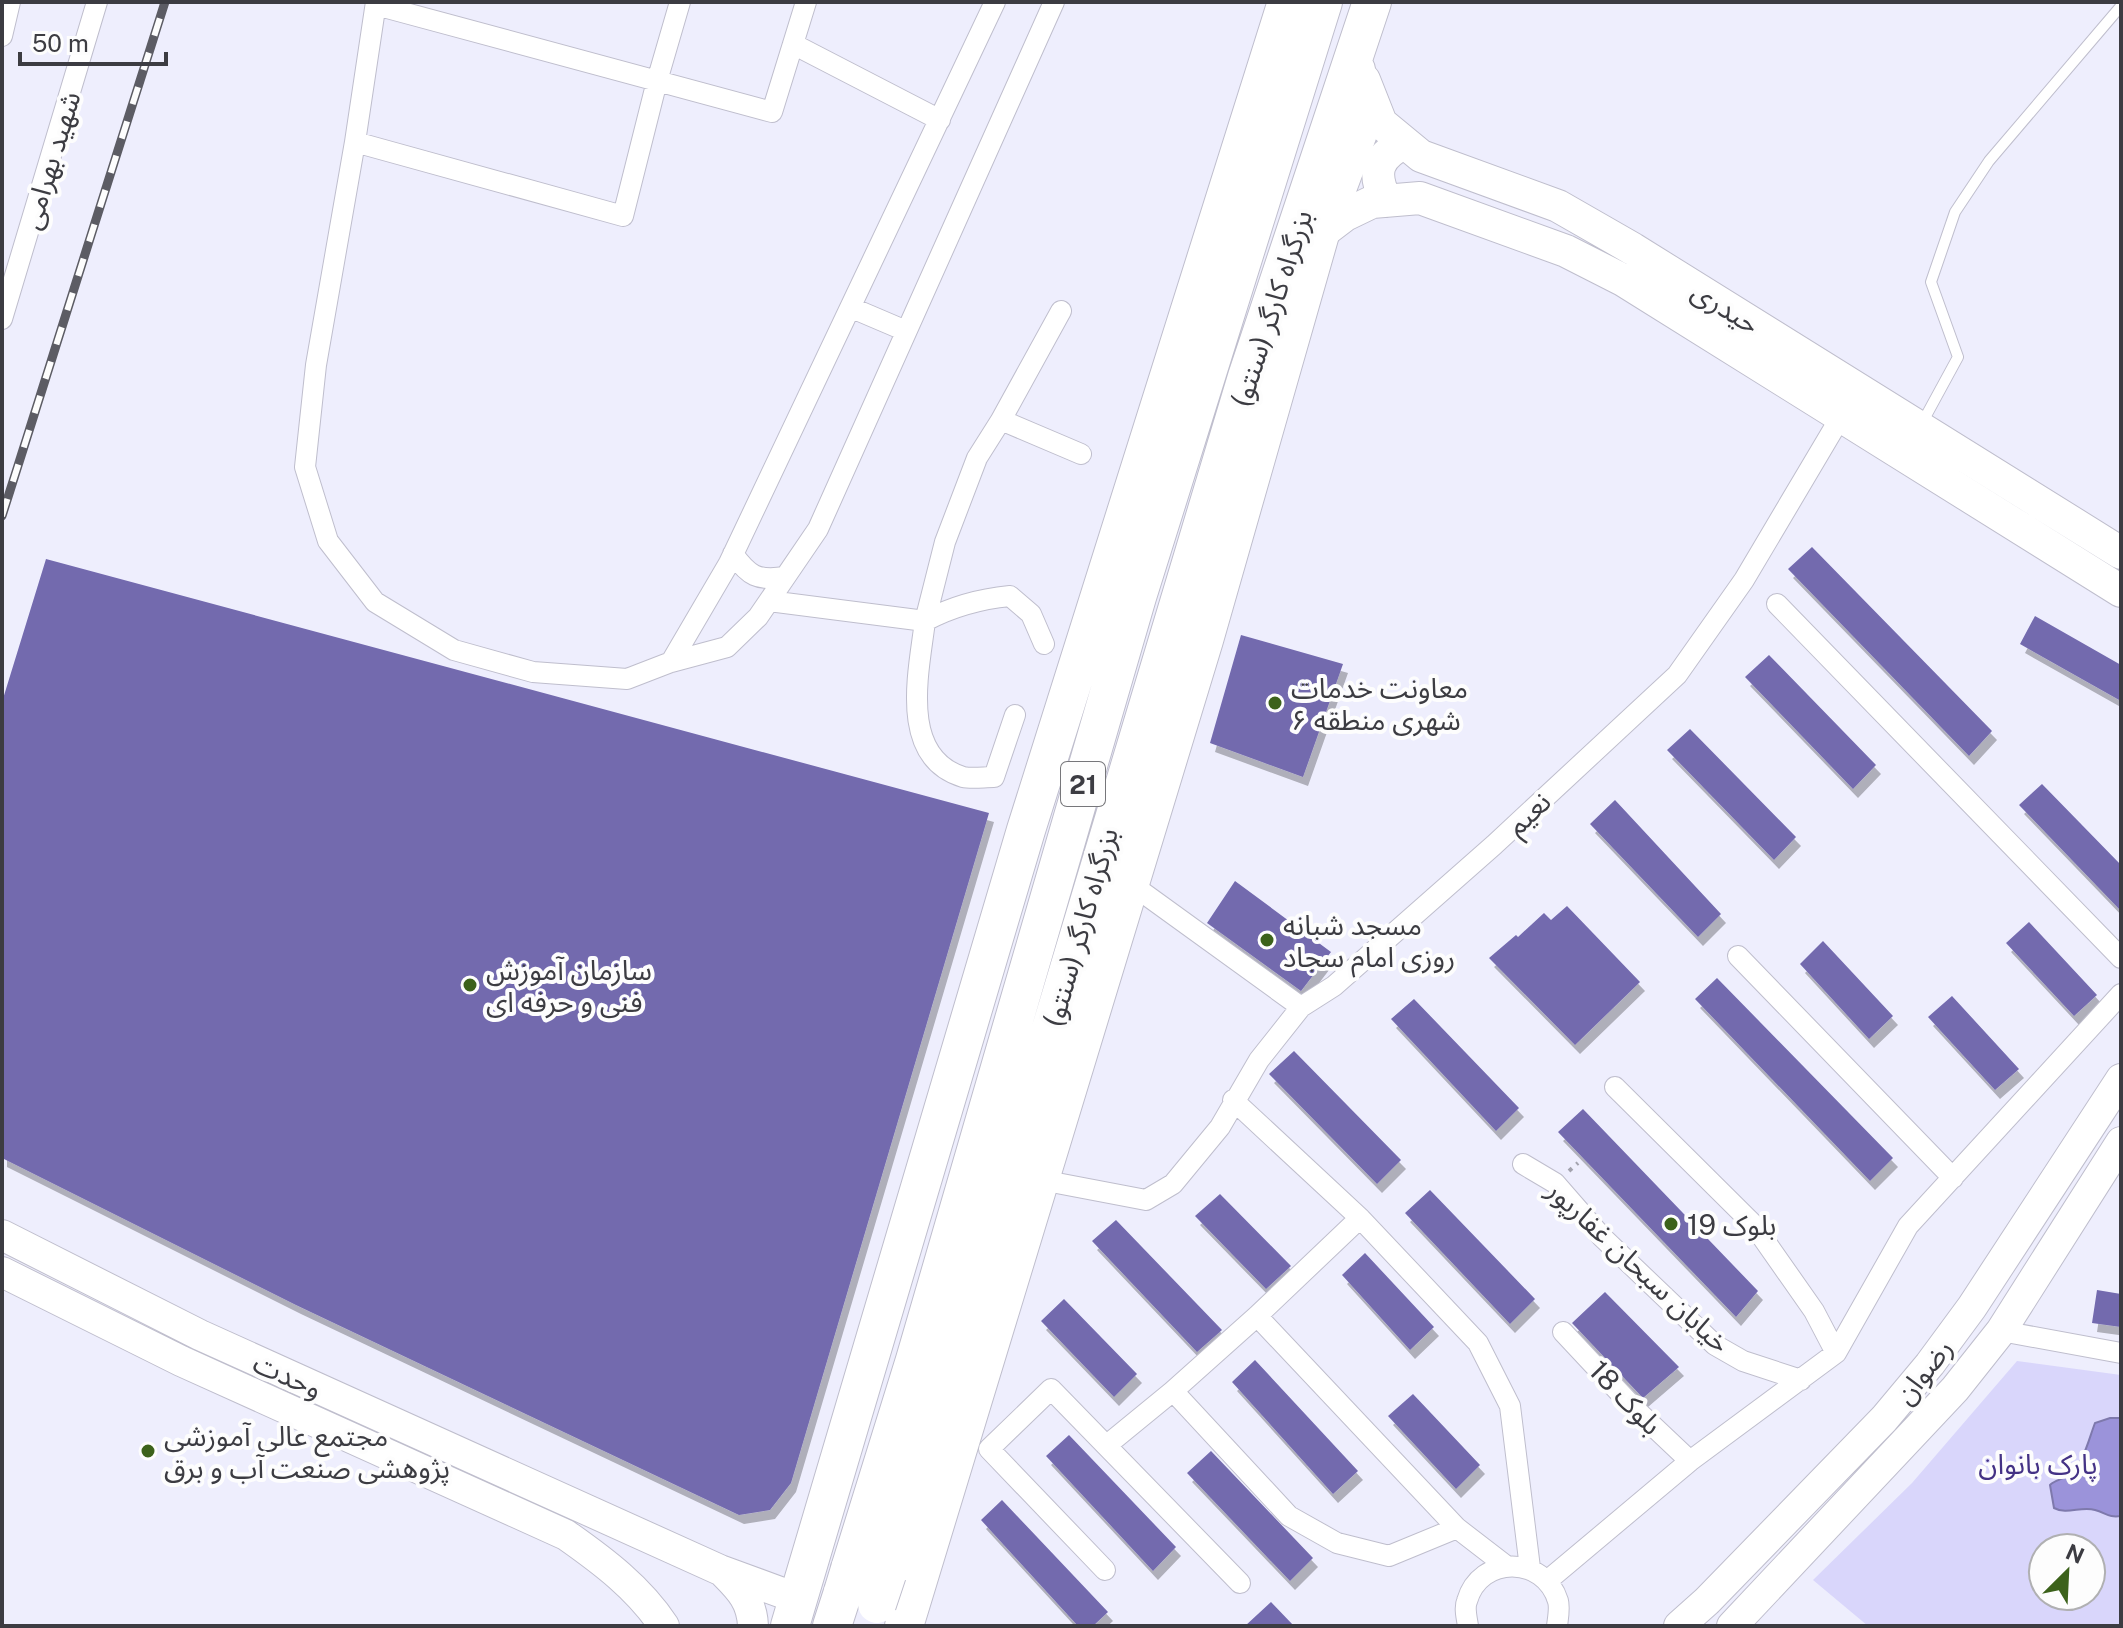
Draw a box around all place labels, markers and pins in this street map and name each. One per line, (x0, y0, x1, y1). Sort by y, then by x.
place label: معاونت خدمات شهری منطقه ۶ (1291, 671, 1468, 737)
marker: معاونت خدمات شهری منطقه ۶ (1266, 694, 1284, 712)
place label: مسجد شبانه روزی امام سجاد (1283, 908, 1455, 978)
marker: مسجد شبانه روزی امام سجاد (1258, 931, 1276, 949)
place label: سازمان آموزش فنی و حرفه ای (486, 953, 652, 1019)
marker: سازمان آموزش فنی و حرفه ای (461, 976, 479, 994)
place label: بلوک 19 (1687, 1208, 1776, 1242)
marker: بلوک 19 (1662, 1215, 1680, 1233)
place label: مجتمع عالی آموزشی پژوهشی صنعت آب و برق (164, 1419, 450, 1486)
marker: مجتمع عالی آموزشی پژوهشی صنعت آب و برق (139, 1442, 157, 1460)

